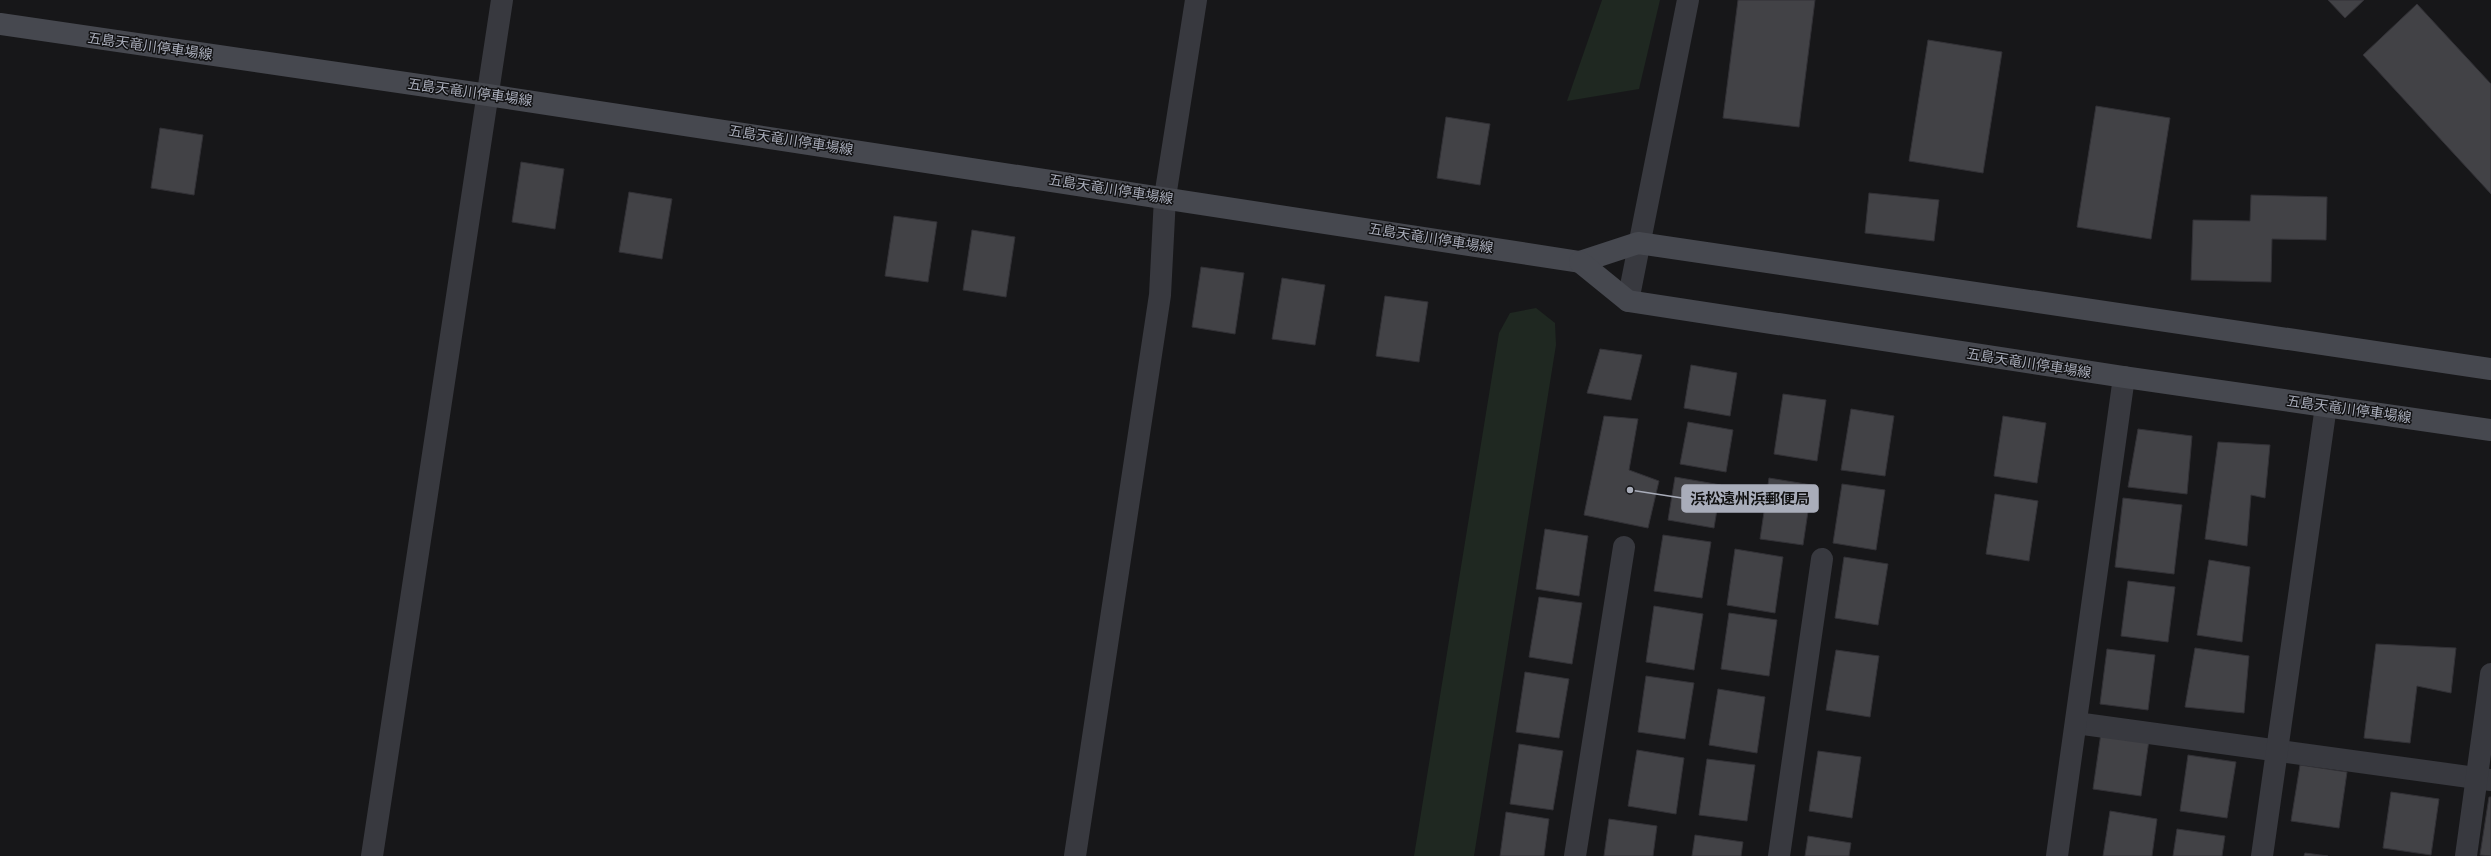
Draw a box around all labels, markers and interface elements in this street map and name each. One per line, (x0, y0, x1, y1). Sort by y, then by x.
street label: 五島天竜川停車場線 (86, 29, 214, 63)
street label: 五島天竜川停車場線 (406, 75, 534, 109)
street label: 五島天竜川停車場線 (728, 122, 854, 158)
street label: 五島天竜川停車場線 (1048, 171, 1174, 207)
street label: 五島天竜川停車場線 (1368, 220, 1494, 256)
street label: 五島天竜川停車場線 (1966, 345, 2092, 381)
street label: 五島天竜川停車場線 (2285, 392, 2413, 426)
callout: 浜松遠州浜郵便局 (1682, 485, 1818, 512)
text: 浜松遠州浜郵便局 (1690, 490, 1810, 508)

